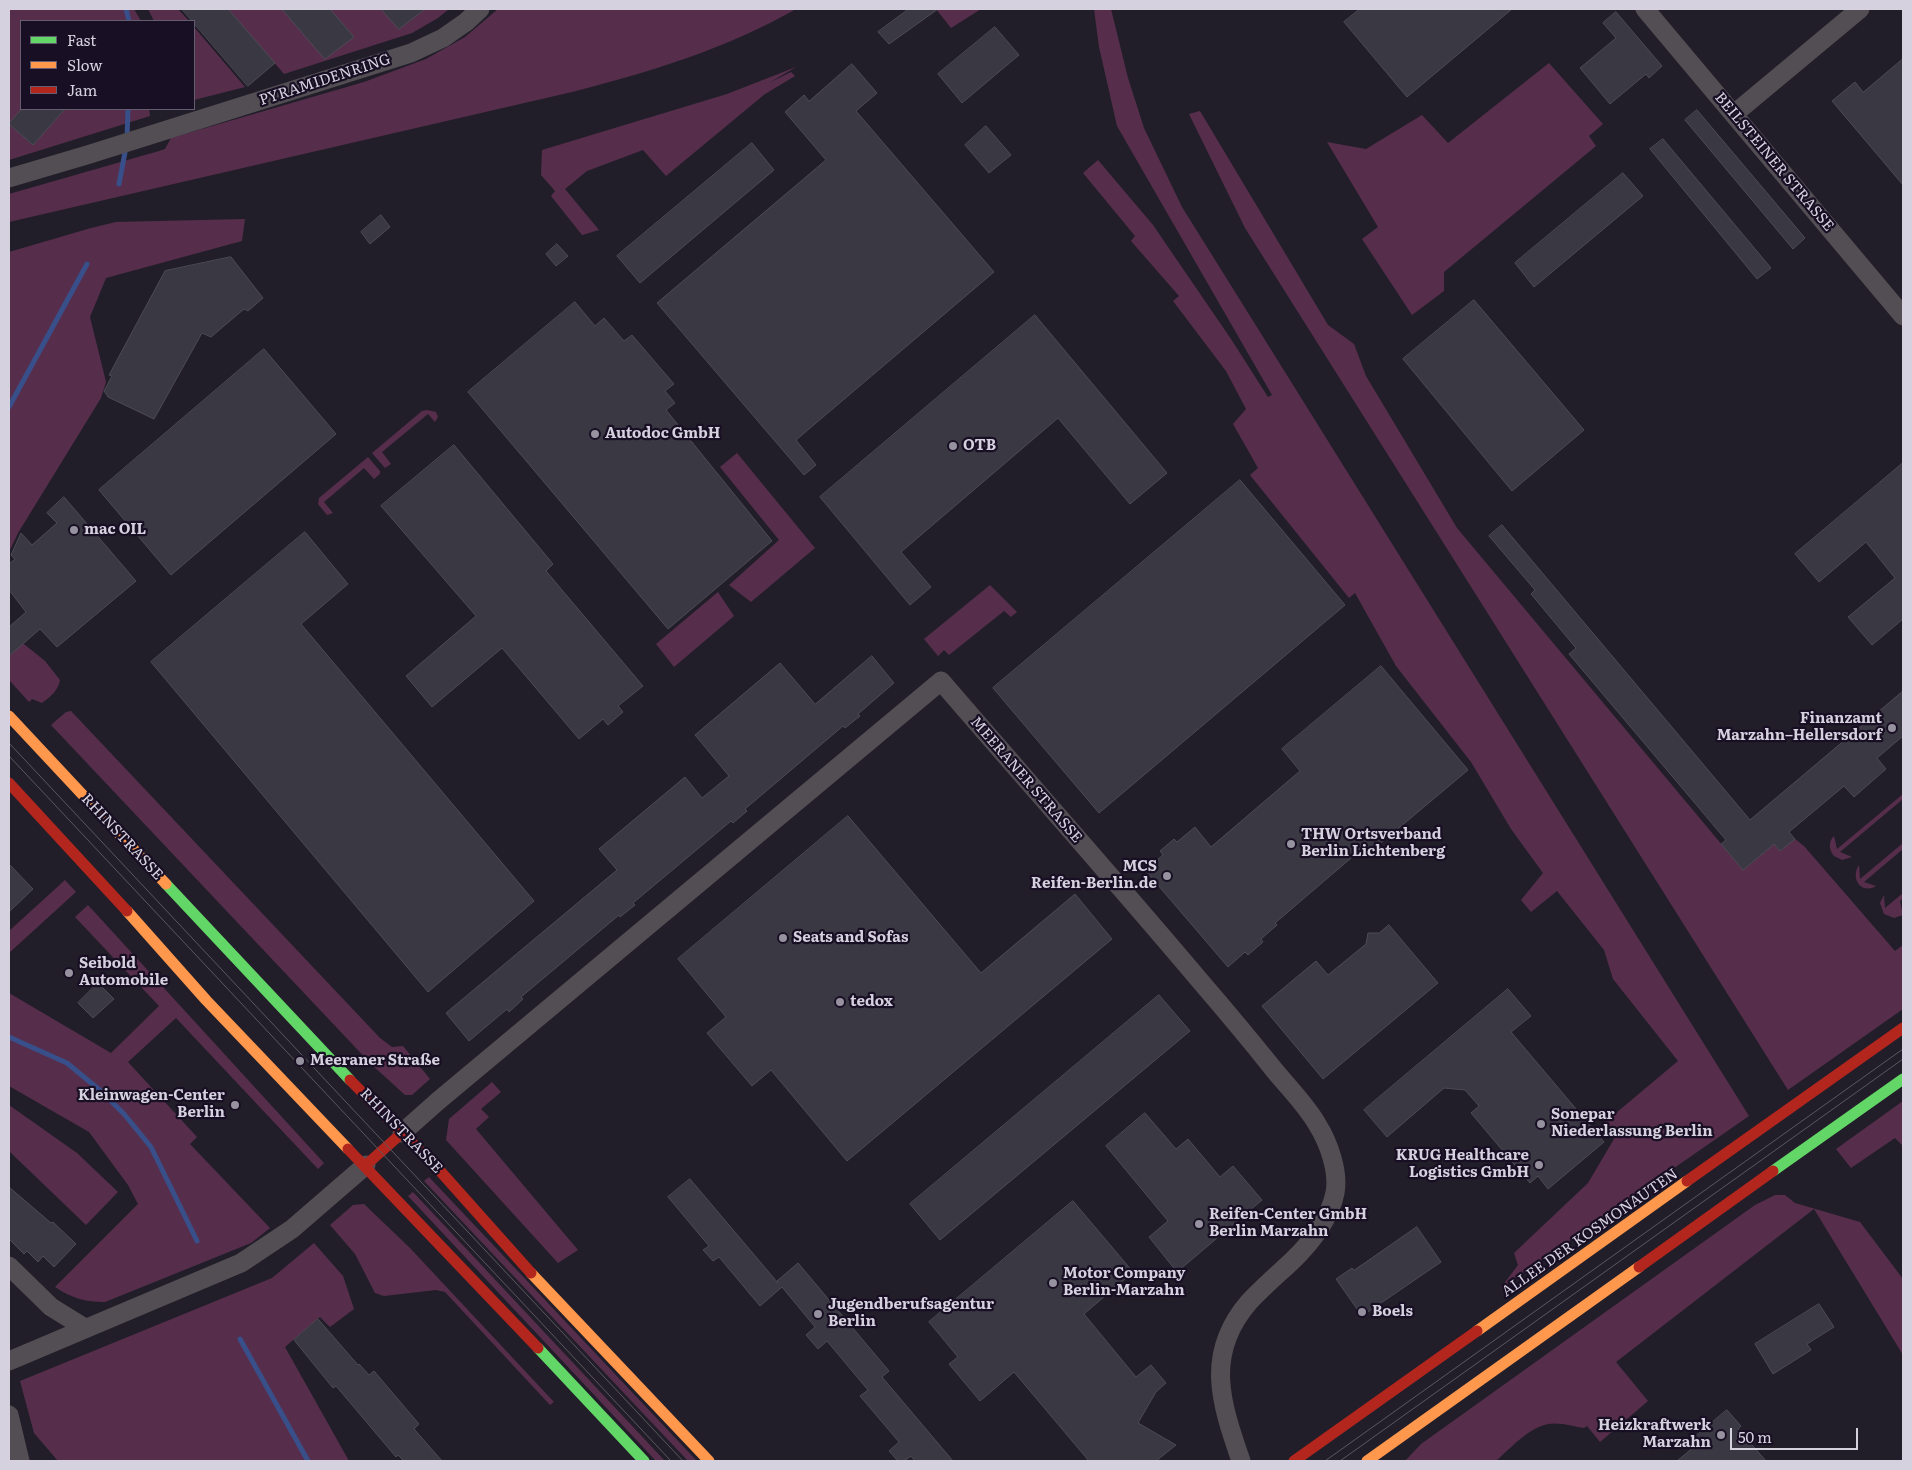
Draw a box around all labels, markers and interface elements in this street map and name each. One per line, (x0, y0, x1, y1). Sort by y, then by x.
legend (20, 20, 195, 110)
text: Fast (67, 28, 96, 51)
street label: PYRAMIDENRING (257, 50, 393, 110)
text: Slow (67, 53, 102, 76)
text: Jam (67, 78, 97, 101)
street label: BEILSTEINER STRASSE (1711, 89, 1837, 235)
place label: Autodoc GmbH (605, 425, 720, 443)
marker: Autodoc GmbH (589, 428, 601, 440)
place label: OTB (963, 437, 996, 455)
marker: OTB (947, 440, 959, 452)
place label: mac OIL (84, 521, 146, 539)
marker: mac OIL (68, 524, 80, 536)
place label: Finanzamt Marzahn–Hellersdorf (1717, 710, 1882, 745)
street label: MEERANER STRASSE (966, 713, 1086, 847)
marker: Finanzamt Marzahn–Hellersdorf (1886, 722, 1898, 734)
street label: RHINSTRASSE (77, 790, 167, 884)
place label: THW Ortsverband Berlin Lichtenberg (1301, 826, 1445, 861)
marker: THW Ortsverband Berlin Lichtenberg (1285, 838, 1297, 850)
place label: MCS Reifen-Berlin.de (1031, 858, 1157, 893)
marker: MCS Reifen-Berlin.de (1161, 870, 1173, 882)
place label: Seats and Sofas (793, 929, 908, 947)
marker: Seats and Sofas (777, 932, 789, 944)
place label: Seibold Automobile (79, 955, 168, 990)
marker: Seibold Automobile (63, 967, 75, 979)
place label: tedox (850, 993, 893, 1011)
marker: tedox (834, 996, 846, 1008)
place label: Meeraner Straße (310, 1052, 440, 1070)
marker: Meeraner Straße (294, 1055, 306, 1067)
street label: RHINSTRASSE (356, 1085, 446, 1177)
place label: Kleinwagen-Center Berlin (78, 1087, 225, 1122)
marker: Kleinwagen-Center Berlin (229, 1099, 241, 1111)
place label: Sonepar Niederlassung Berlin (1551, 1106, 1713, 1141)
marker: Sonepar Niederlassung Berlin (1535, 1118, 1547, 1130)
place label: KRUG Healthcare Logistics GmbH (1396, 1147, 1529, 1182)
marker: KRUG Healthcare Logistics GmbH (1533, 1159, 1545, 1171)
street label: ALLEE DER KOSMONAUTEN (1498, 1165, 1682, 1301)
place label: Reifen-Center GmbH Berlin Marzahn (1209, 1206, 1367, 1241)
marker: Reifen-Center GmbH Berlin Marzahn (1193, 1218, 1205, 1230)
place label: Motor Company Berlin-Marzahn (1063, 1265, 1185, 1300)
marker: Motor Company Berlin-Marzahn (1047, 1277, 1059, 1289)
place label: Jugendberufsagentur Berlin (828, 1296, 994, 1331)
place label: Boels (1372, 1303, 1413, 1321)
marker: Boels (1356, 1306, 1368, 1318)
marker: Jugendberufsagentur Berlin (812, 1308, 824, 1320)
place label: Heizkraftwerk Marzahn (1598, 1417, 1711, 1452)
scale bar (1732, 1418, 1860, 1450)
text: 50 m (1738, 1425, 1772, 1448)
marker: Heizkraftwerk Marzahn (1715, 1429, 1727, 1441)

